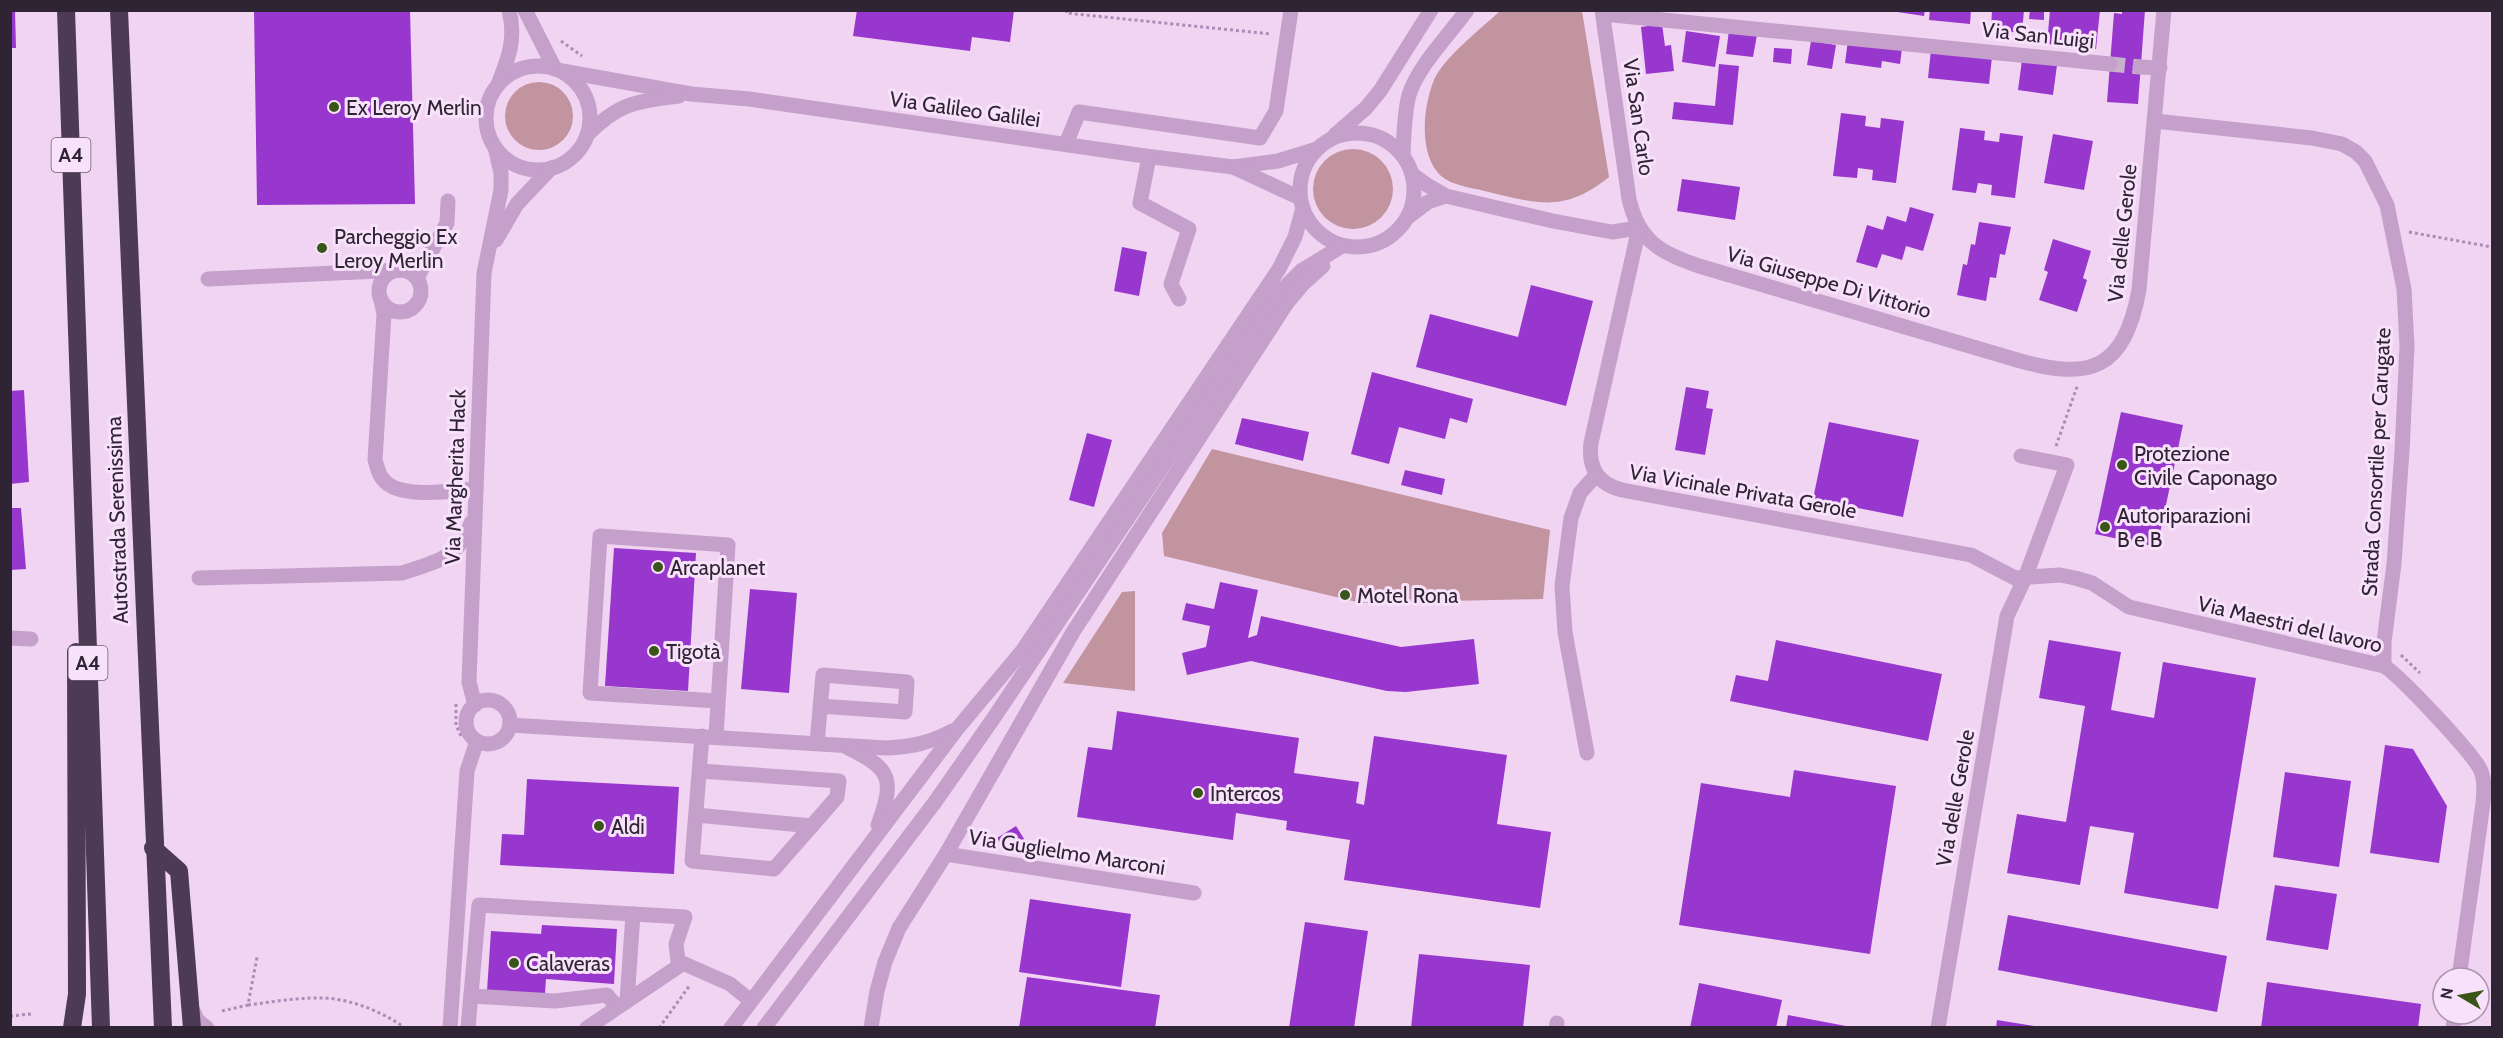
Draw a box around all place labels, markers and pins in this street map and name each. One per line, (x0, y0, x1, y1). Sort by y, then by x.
place label: Ex Leroy Merlin (346, 95, 482, 120)
marker: Ex Leroy Merlin (327, 100, 341, 114)
place label: Parcheggio Ex Leroy Merlin (334, 224, 458, 273)
marker: Parcheggio Ex Leroy Merlin (315, 241, 329, 255)
place label: Protezione Civile Caponago (2134, 441, 2277, 490)
marker: Protezione Civile Caponago (2115, 458, 2129, 472)
place label: Autoriparazioni B e B (2117, 503, 2251, 552)
marker: Autoriparazioni B e B (2098, 520, 2112, 534)
place label: Arcaplanet (670, 555, 765, 580)
marker: Arcaplanet (651, 560, 665, 574)
place label: Motel Rona (1357, 583, 1458, 608)
marker: Motel Rona (1338, 588, 1352, 602)
place label: Tigotà (666, 639, 720, 664)
marker: Tigotà (647, 644, 661, 658)
place label: Intercos (1210, 781, 1281, 806)
marker: Intercos (1191, 786, 1205, 800)
place label: Aldi (611, 814, 645, 839)
marker: Aldi (592, 819, 606, 833)
place label: Calaveras (526, 951, 610, 976)
marker: Calaveras (507, 956, 521, 970)

